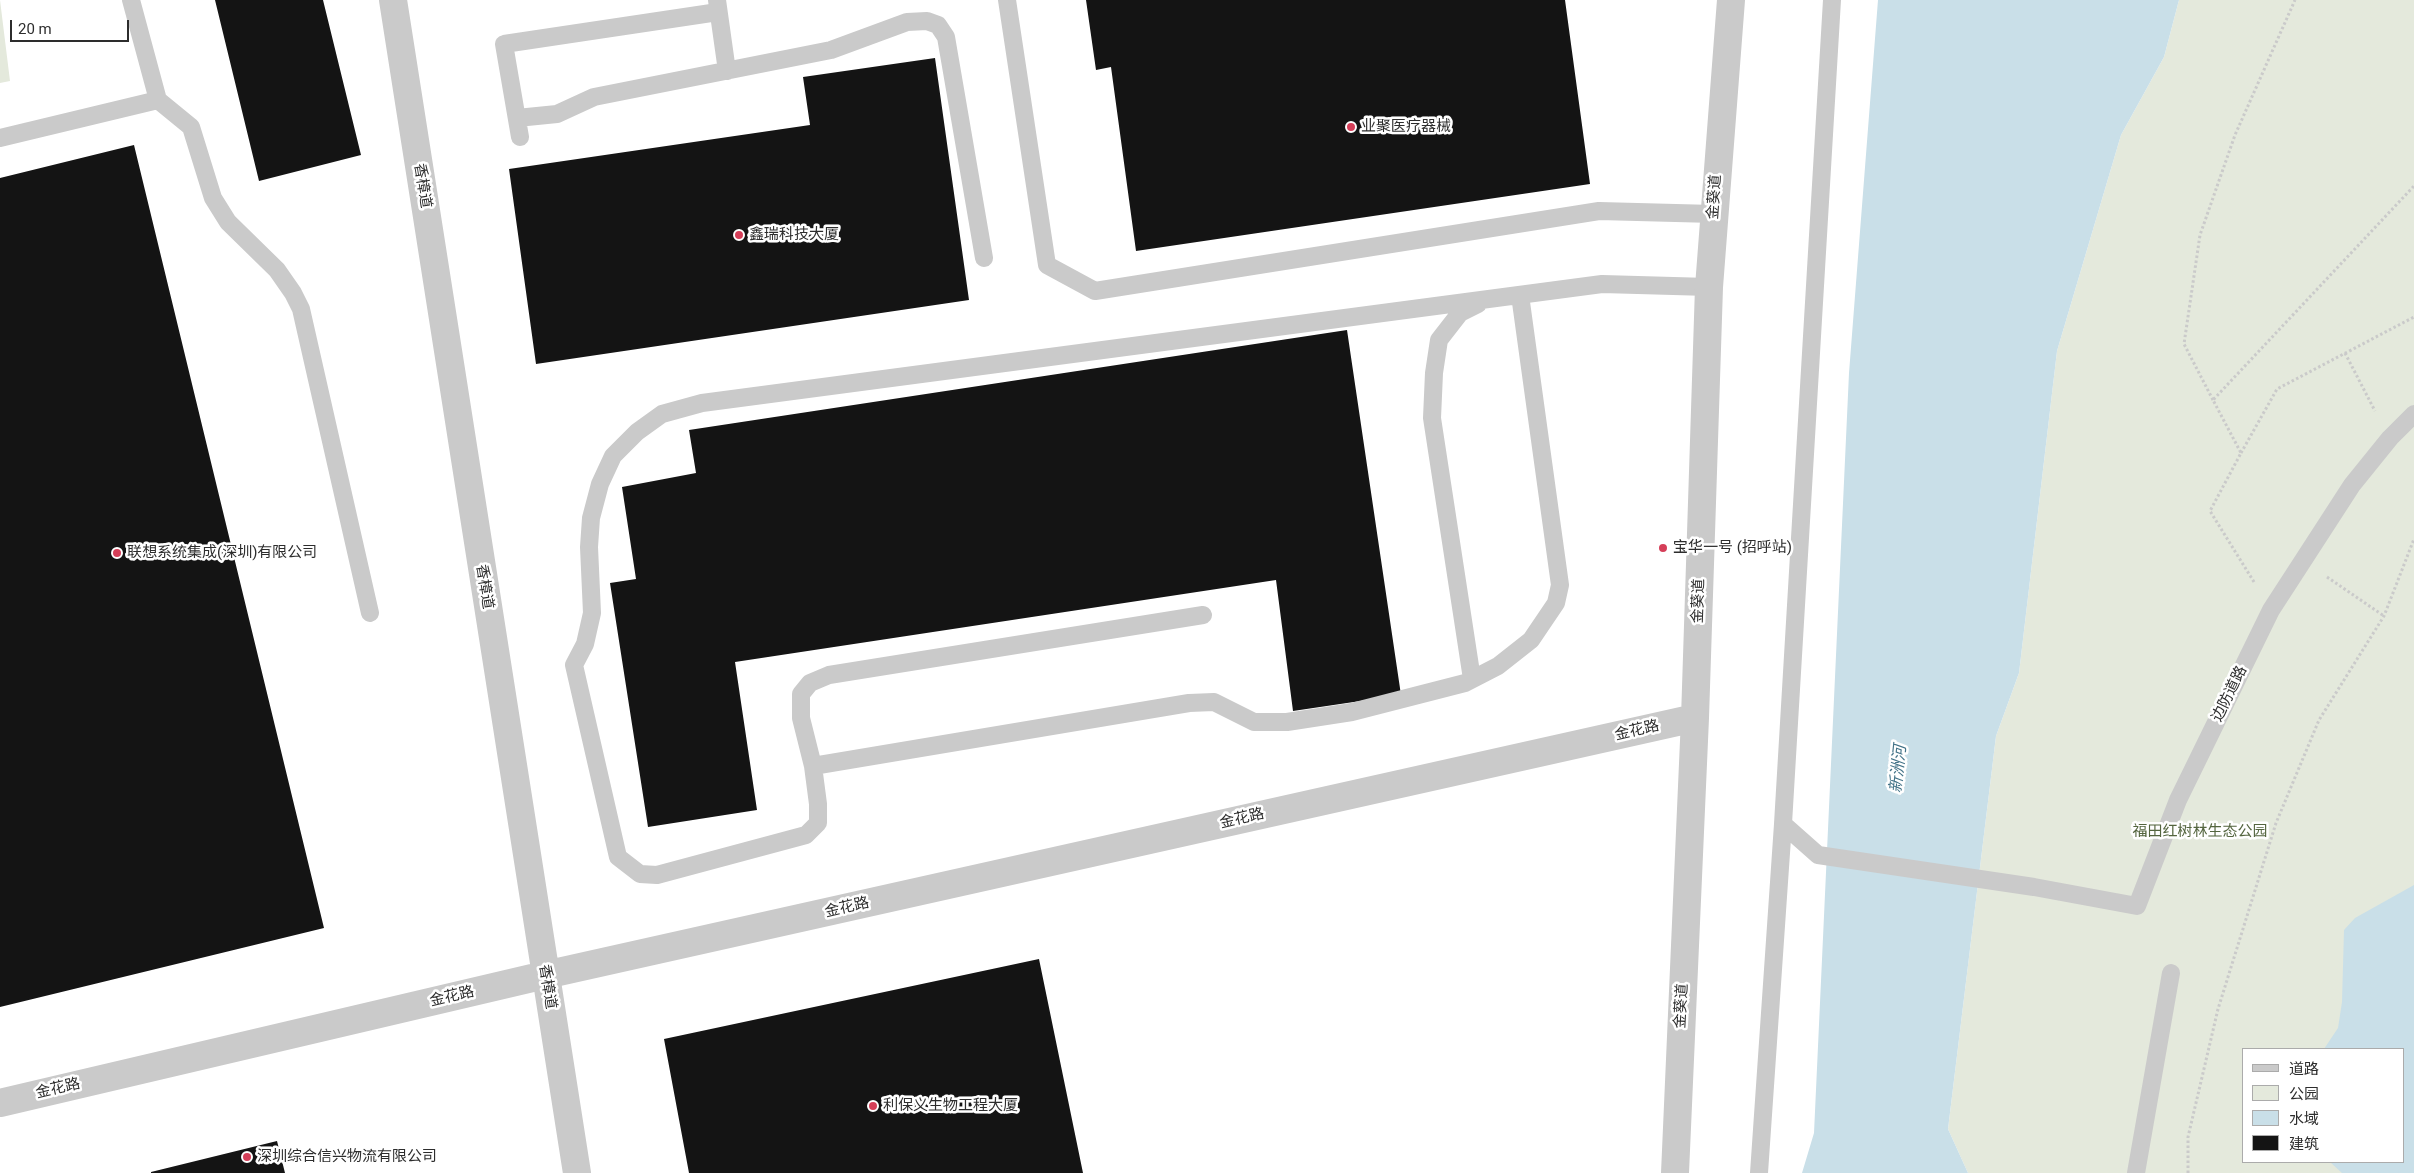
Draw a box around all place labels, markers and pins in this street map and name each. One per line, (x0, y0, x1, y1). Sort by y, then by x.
place label: 业聚医疗器械 (1361, 118, 1451, 136)
marker: 业聚医疗器械 (1345, 121, 1357, 133)
place label: 鑫瑞科技大厦 (749, 226, 839, 244)
marker: 鑫瑞科技大厦 (733, 229, 745, 241)
place label: 宝华一号 (招呼站) (1673, 539, 1792, 557)
marker: 宝华一号 (招呼站) (1657, 542, 1669, 554)
place label: 联想系统集成(深圳)有限公司 (127, 544, 317, 562)
marker: 联想系统集成(深圳)有限公司 (111, 547, 123, 559)
place label: 利保义生物工程大厦 (883, 1097, 1018, 1115)
marker: 利保义生物工程大厦 (867, 1100, 879, 1112)
place label: 深圳综合信兴物流有限公司 (257, 1148, 437, 1166)
marker: 深圳综合信兴物流有限公司 (241, 1151, 253, 1163)

